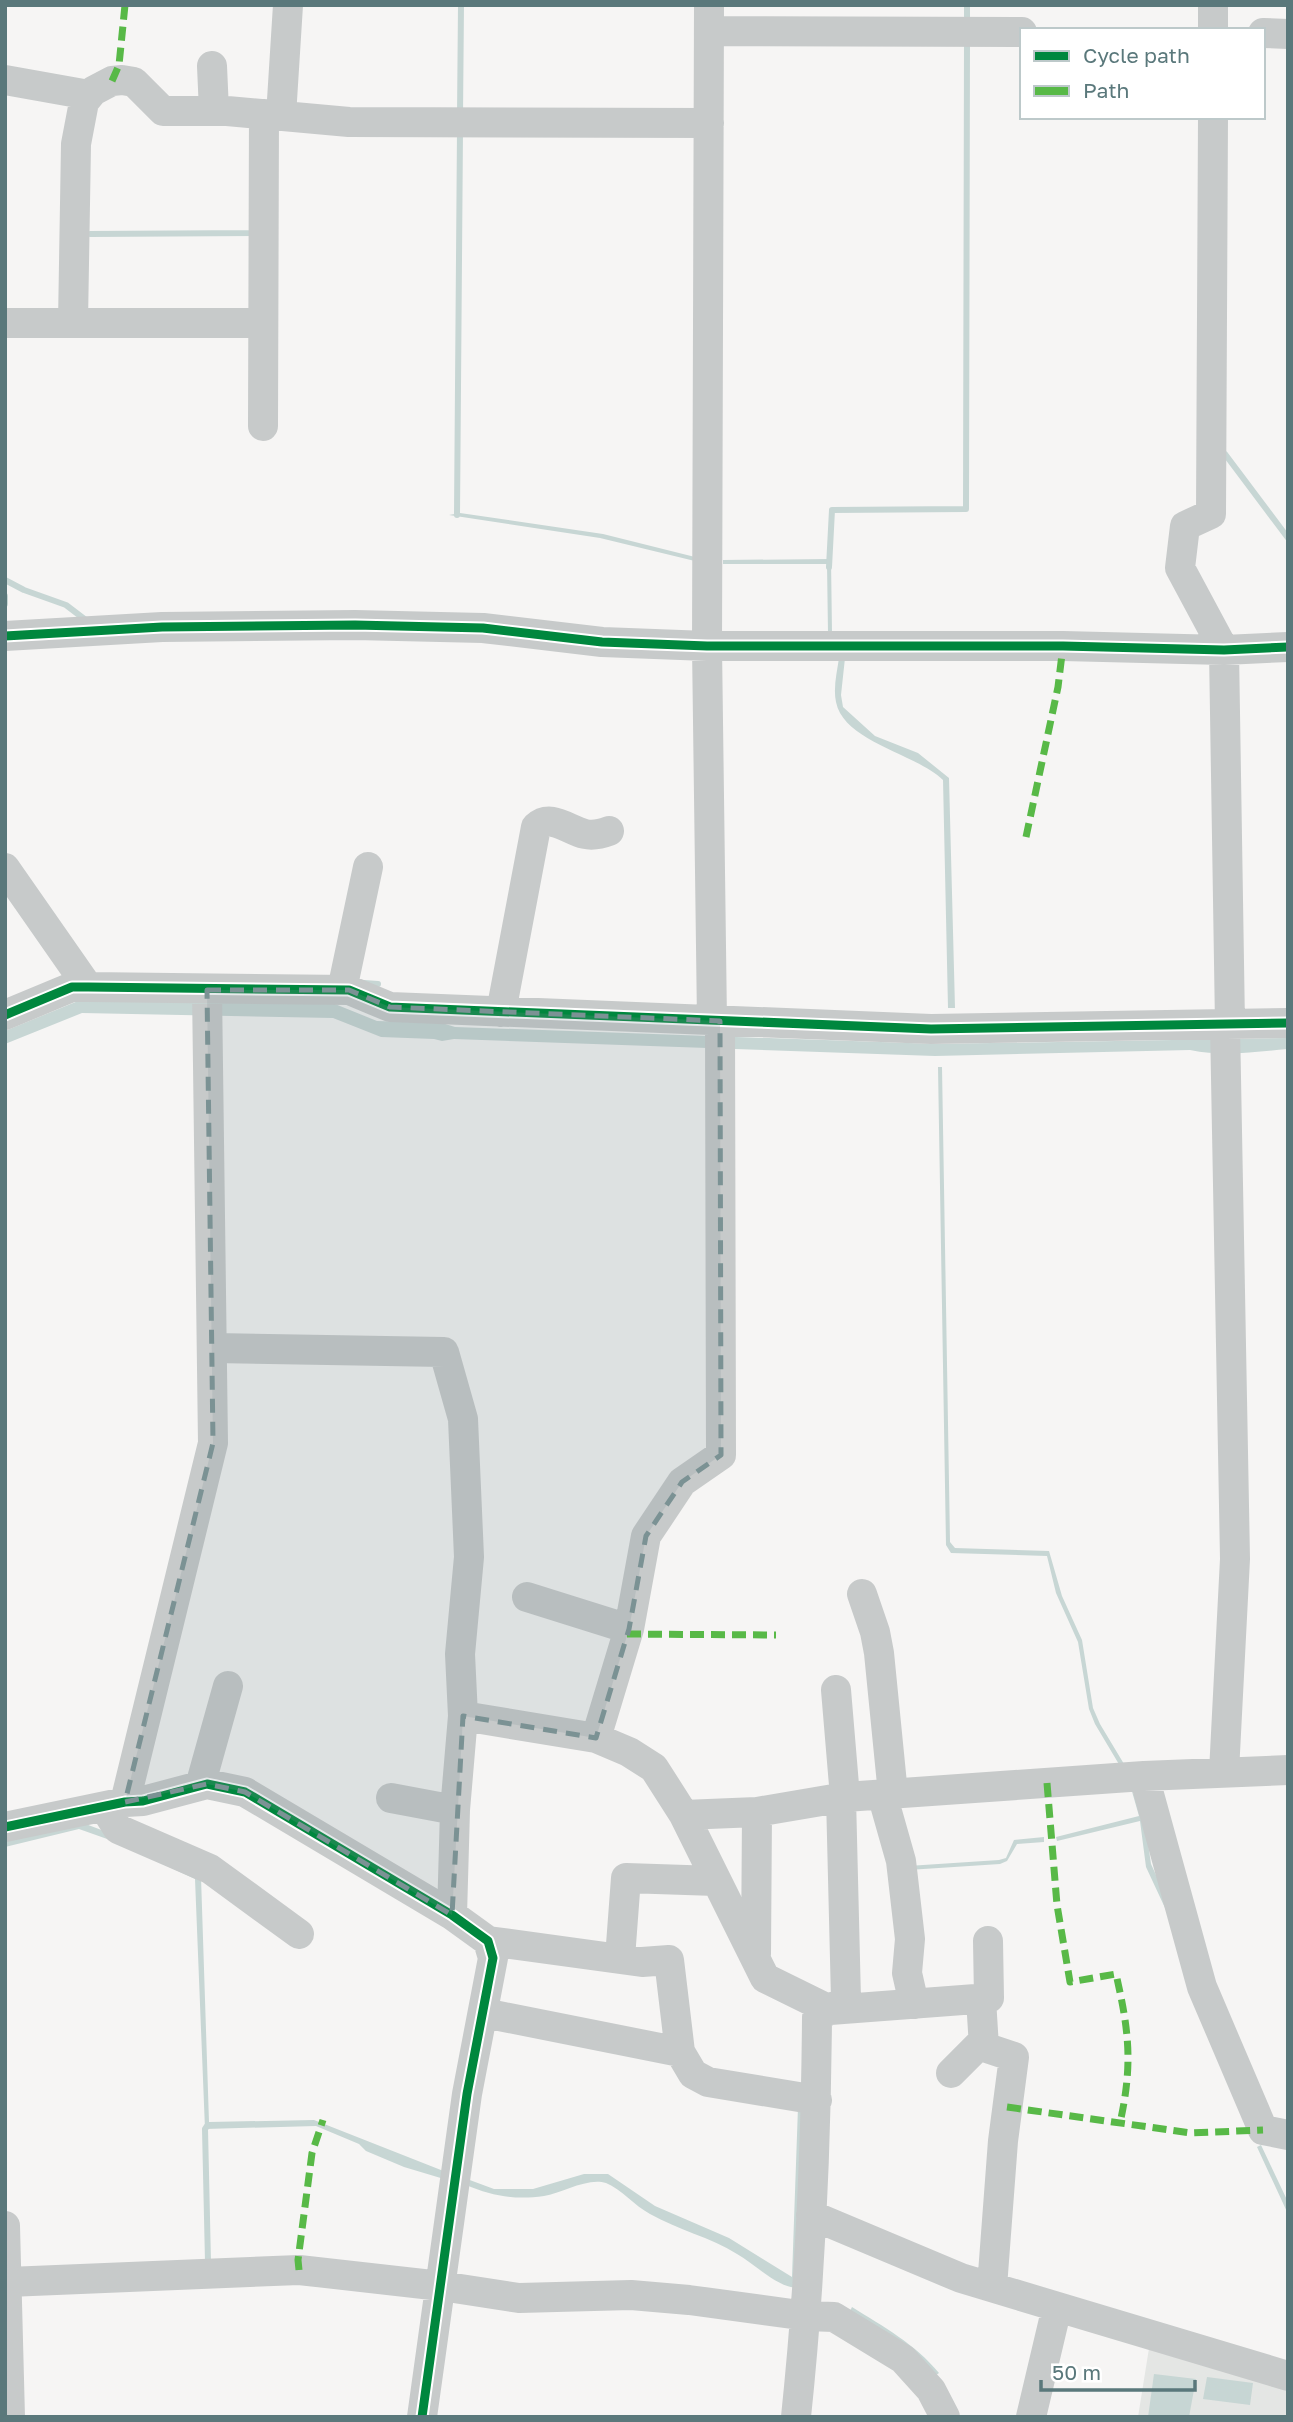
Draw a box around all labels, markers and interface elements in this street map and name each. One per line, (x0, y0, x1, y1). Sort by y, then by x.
legend (1020, 28, 1265, 119)
text: Cycle path (1083, 42, 1190, 68)
text: Path (1083, 77, 1130, 103)
scale bar (1041, 2348, 1195, 2392)
text: 50 m (1052, 2359, 1101, 2385)

